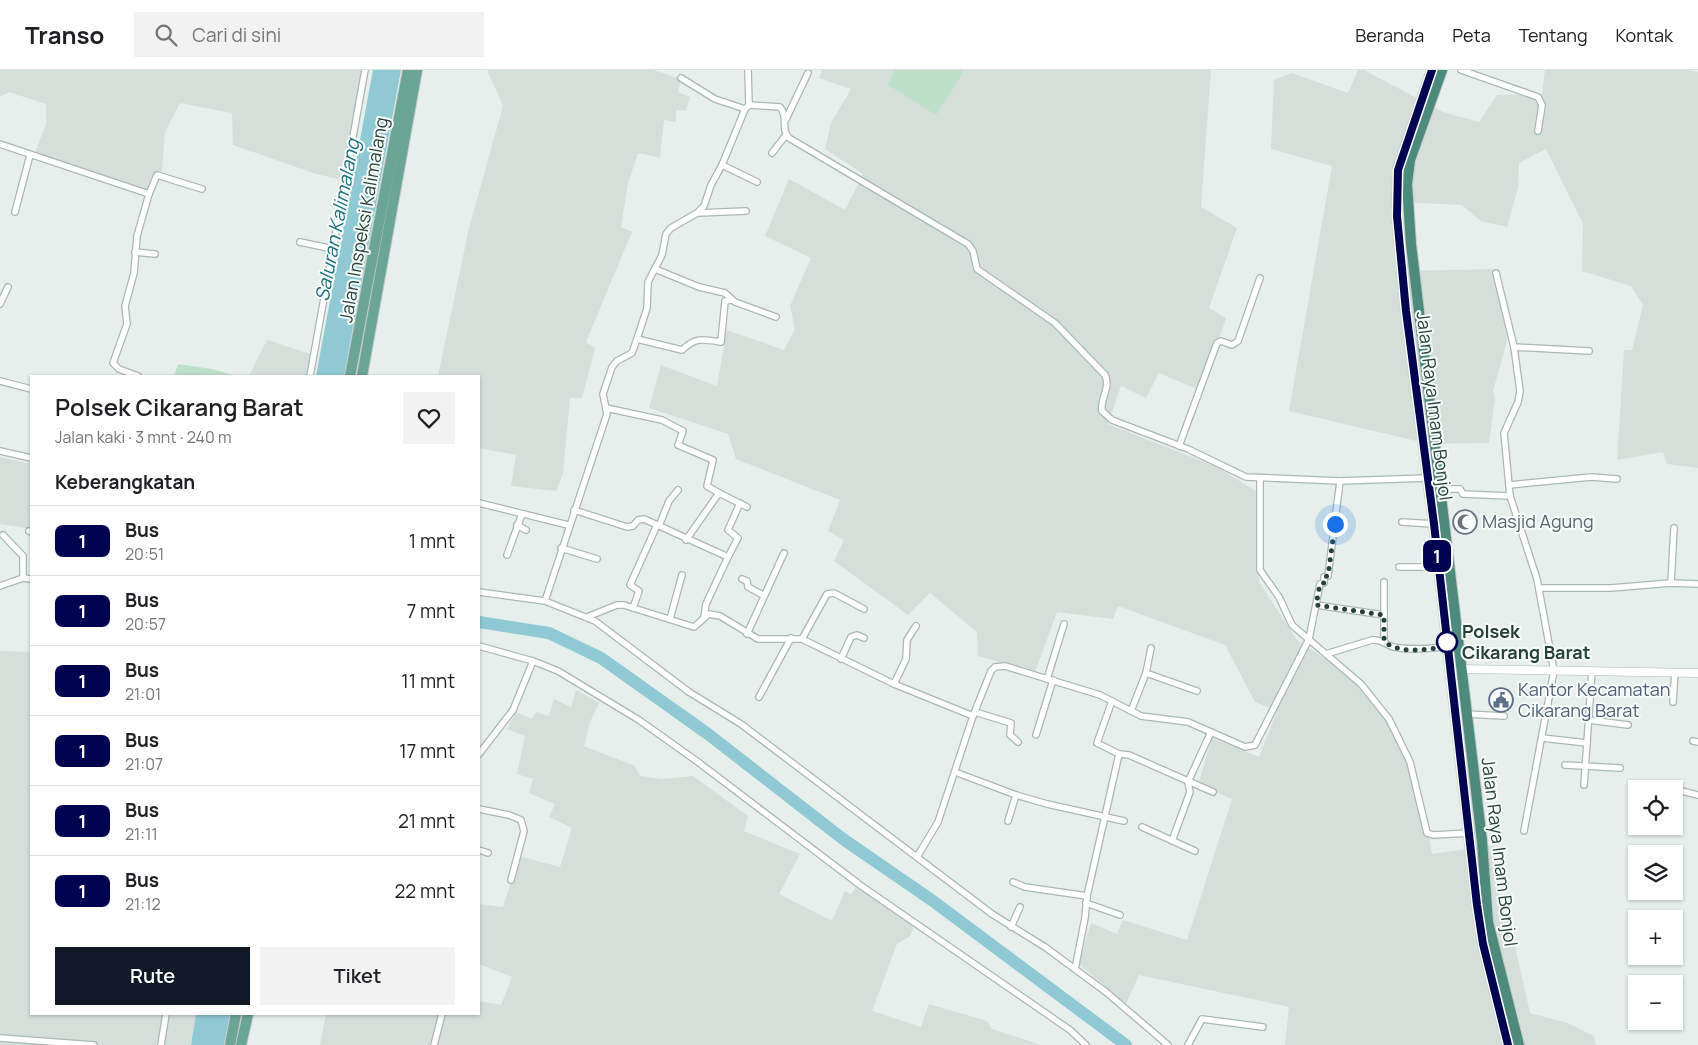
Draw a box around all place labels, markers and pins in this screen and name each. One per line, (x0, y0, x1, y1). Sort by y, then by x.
mosque icon: Masjid Agung (1452, 509, 1478, 535)
place label: Masjid Agung (1482, 509, 1594, 533)
place label: Polsek Cikarang Barat (1462, 619, 1591, 664)
marker: Polsek Cikarang Barat (1436, 631, 1458, 653)
place label: Kantor Kecamatan Cikarang Barat (1518, 677, 1671, 722)
public building icon: Kantor Kecamatan Cikarang Barat (1488, 687, 1514, 713)

